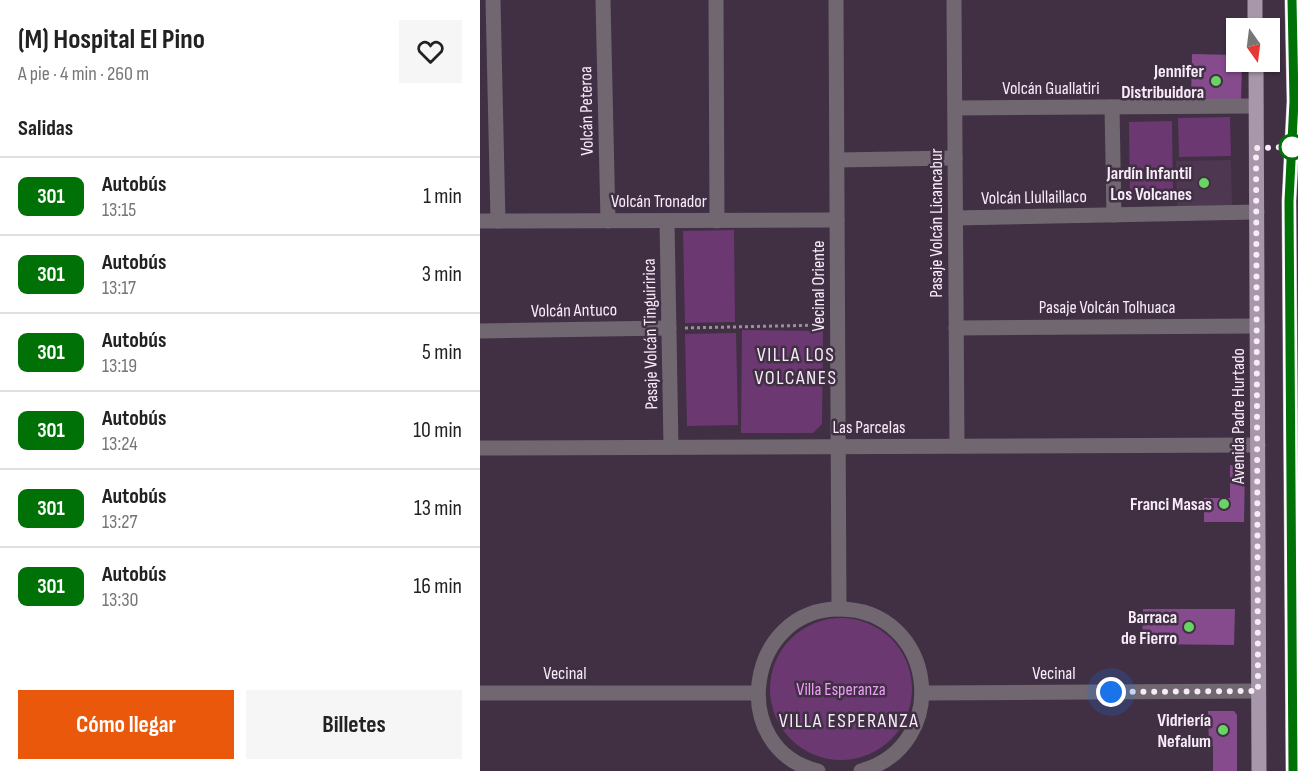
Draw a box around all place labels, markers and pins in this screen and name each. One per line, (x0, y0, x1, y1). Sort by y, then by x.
place label: Jennifer Distribuidora (1121, 61, 1204, 103)
marker: Jennifer Distribuidora (1209, 74, 1223, 88)
unlabelled marker (1279, 134, 1298, 160)
place label: Jardín Infantil Los Volcanes (1106, 163, 1192, 205)
marker: Jardín Infantil Los Volcanes (1197, 176, 1211, 190)
place label: Franci Masas (1130, 494, 1212, 515)
marker: Franci Masas (1217, 497, 1231, 511)
place label: Barraca de Fierro (1121, 607, 1177, 649)
marker: Barraca de Fierro (1182, 620, 1196, 634)
place label: Vidriería Nefalum (1157, 710, 1211, 752)
marker: Vidriería Nefalum (1216, 723, 1230, 737)

